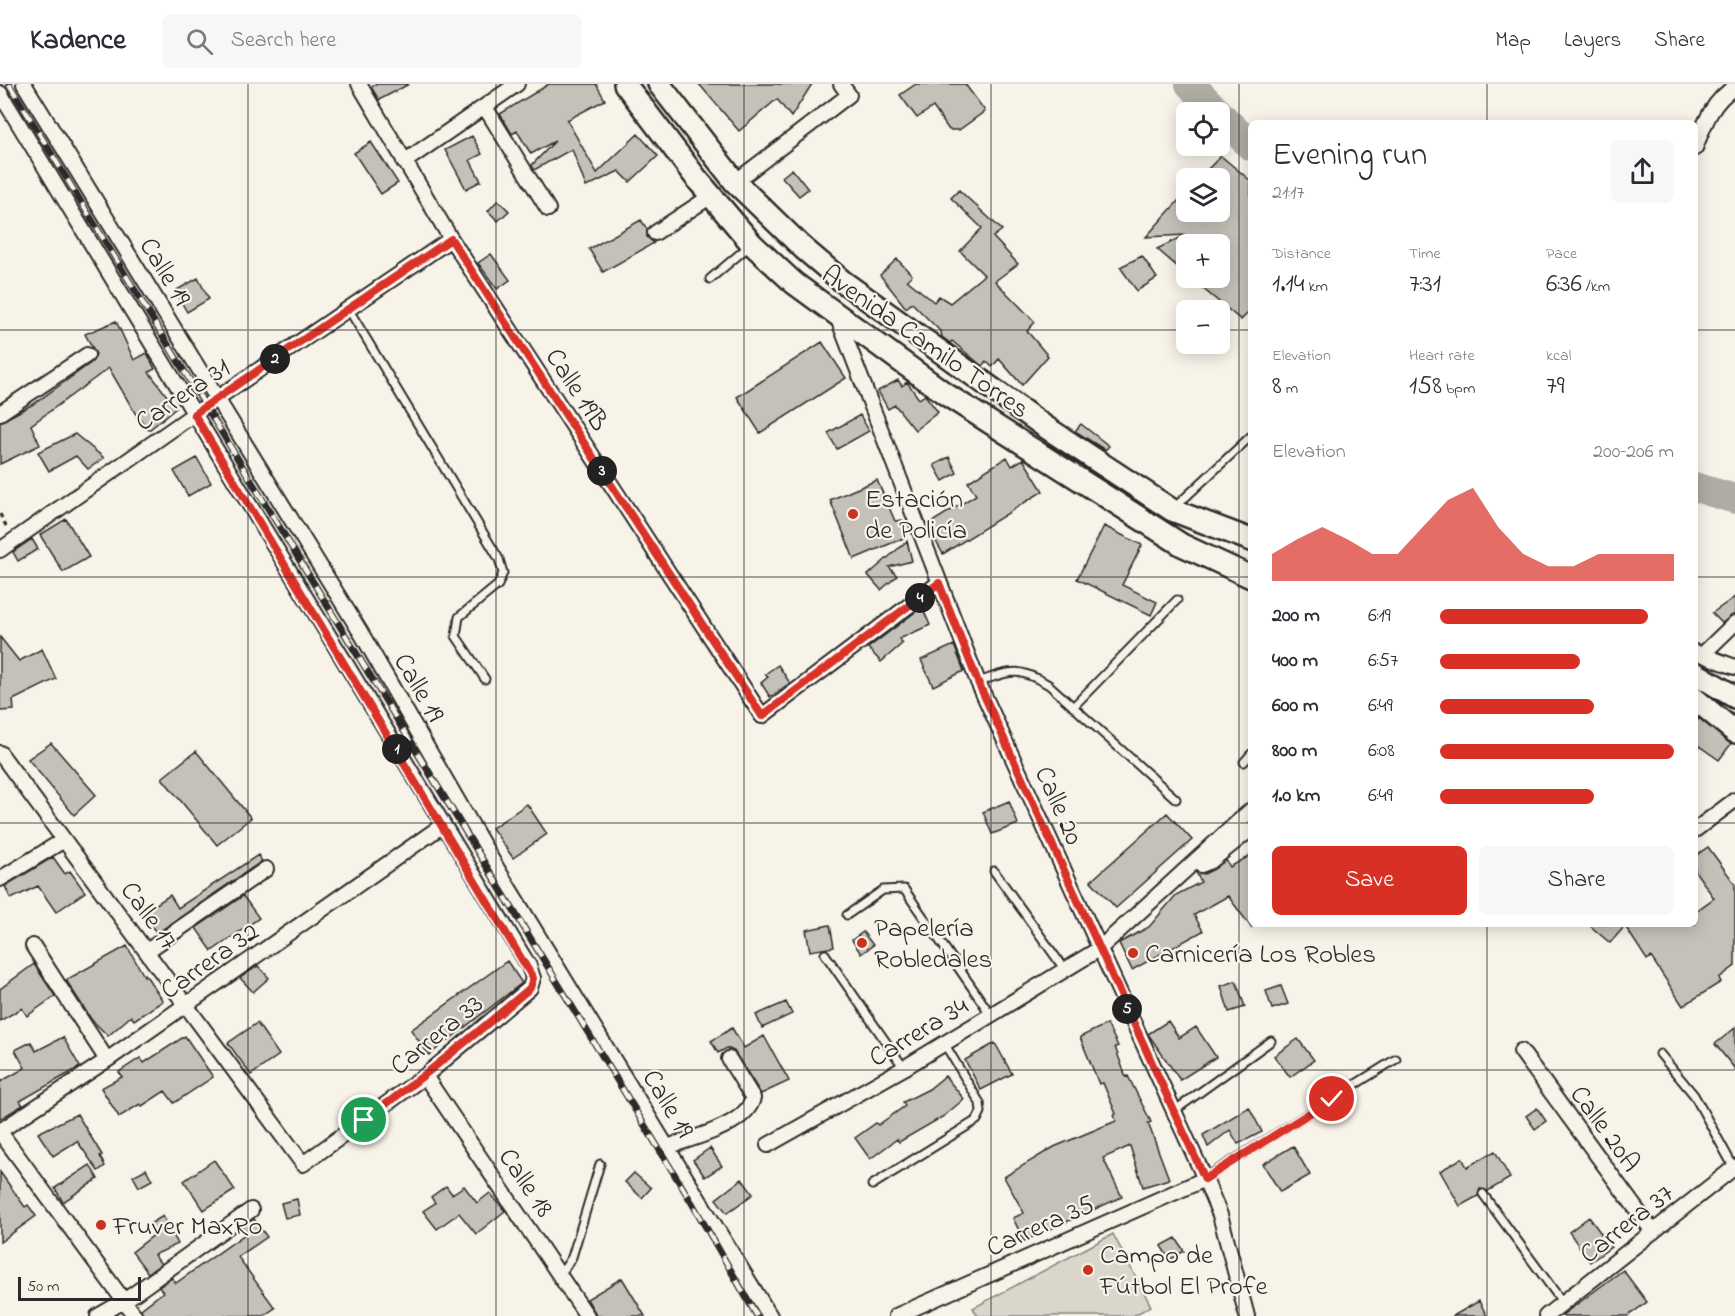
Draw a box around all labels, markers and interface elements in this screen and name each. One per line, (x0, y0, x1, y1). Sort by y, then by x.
search box (162, 14, 582, 68)
text: Kadence (30, 21, 126, 62)
icon: search (183, 25, 216, 58)
text: Search here (231, 25, 336, 57)
text: Map (1495, 26, 1531, 56)
text: Layers (1564, 26, 1621, 56)
text: Share (1654, 26, 1705, 56)
map controls (1176, 102, 1230, 354)
button: locate (1176, 102, 1230, 156)
text: Evening run (1272, 132, 1427, 180)
button: share (1611, 140, 1674, 203)
button: layers (1176, 168, 1230, 222)
text: 21:17 (1272, 179, 1305, 208)
street label: Calle 19 (128, 231, 200, 314)
button: + (1176, 234, 1230, 288)
text: Distance (1272, 242, 1331, 266)
text: Time (1409, 242, 1441, 266)
text: Pace (1546, 242, 1577, 266)
street label: Avenida Camilo Torres (813, 256, 1037, 430)
text: 1.14 (1272, 266, 1305, 304)
text: 7:31 (1409, 266, 1441, 304)
text: 6:36 (1546, 266, 1582, 304)
text: km (1305, 275, 1328, 299)
text: /km (1582, 275, 1610, 299)
button: − (1176, 300, 1230, 354)
street label: Calle 19B (534, 341, 617, 440)
pin: 2 (260, 344, 290, 374)
text: Elevation (1272, 344, 1331, 368)
text: Heart rate (1409, 344, 1475, 368)
text: kcal (1546, 344, 1571, 368)
text: 2 (271, 347, 279, 371)
street label: Carrera 31 (128, 350, 239, 442)
text: 8 (1272, 368, 1282, 406)
text: 158 (1409, 368, 1442, 406)
text: 79 (1546, 368, 1565, 406)
text: m (1282, 377, 1298, 401)
text: bpm (1442, 377, 1475, 401)
text: Elevation (1272, 438, 1346, 467)
text: 200–206 m (1593, 438, 1674, 467)
pin: 3 (587, 456, 617, 486)
text: 3 (599, 459, 605, 483)
place label: Estación de Policía (865, 481, 967, 551)
marker: Estación de Policía (846, 507, 860, 521)
pin: 4 (905, 583, 935, 613)
text: 4 (917, 586, 923, 610)
text: 200 m (1272, 602, 1320, 631)
text: 6:19 (1368, 602, 1391, 631)
street label: Calle 19 (382, 646, 453, 730)
text: 400 m (1272, 647, 1318, 676)
text: 6:57 (1368, 647, 1398, 676)
text: 600 m (1272, 692, 1319, 721)
text: 6:49 (1368, 692, 1393, 721)
pin: 1 (382, 734, 412, 764)
text: 1 (394, 737, 400, 761)
text: 800 m (1272, 737, 1317, 766)
text: 6:08 (1368, 737, 1395, 766)
street label: Calle 20 (1023, 760, 1092, 852)
text: 1.0 km (1272, 782, 1320, 811)
text: 6:49 (1368, 782, 1393, 811)
button: Save (1272, 846, 1467, 915)
button: Share (1479, 846, 1674, 915)
street label: Calle 17 (110, 874, 186, 959)
place label: Papelería Robledales (874, 910, 992, 980)
street label: Carrera 32 (153, 914, 268, 1010)
marker: Papelería Robledales (855, 936, 869, 950)
place label: Carnicería Los Robles (1145, 936, 1376, 975)
marker: Carnicería Los Robles (1126, 946, 1140, 960)
street label: Carrera 33 (382, 986, 493, 1086)
street label: Carrera 34 (862, 988, 977, 1078)
pin: 5 (1112, 994, 1142, 1024)
text: 5 (1122, 997, 1132, 1021)
street label: Calle 19 (631, 1063, 703, 1146)
pin (1306, 1073, 1357, 1124)
street label: Calle 20A (1559, 1078, 1649, 1181)
icon: check (1315, 1082, 1348, 1115)
pin (338, 1094, 389, 1145)
icon: arrive (347, 1103, 380, 1136)
street label: Calle 18 (487, 1141, 562, 1226)
street label: Carrera 37 (1572, 1176, 1683, 1274)
street label: Carrera 35 (981, 1186, 1101, 1268)
place label: Fruver MaxRo (112, 1208, 263, 1247)
marker: Fruver MaxRo (94, 1218, 108, 1232)
place label: Campo de Fútbol El Profe (1099, 1237, 1268, 1307)
marker: Campo de Fútbol El Profe (1081, 1263, 1095, 1277)
scale bar (18, 1274, 141, 1302)
text: 50 m (27, 1275, 59, 1299)

